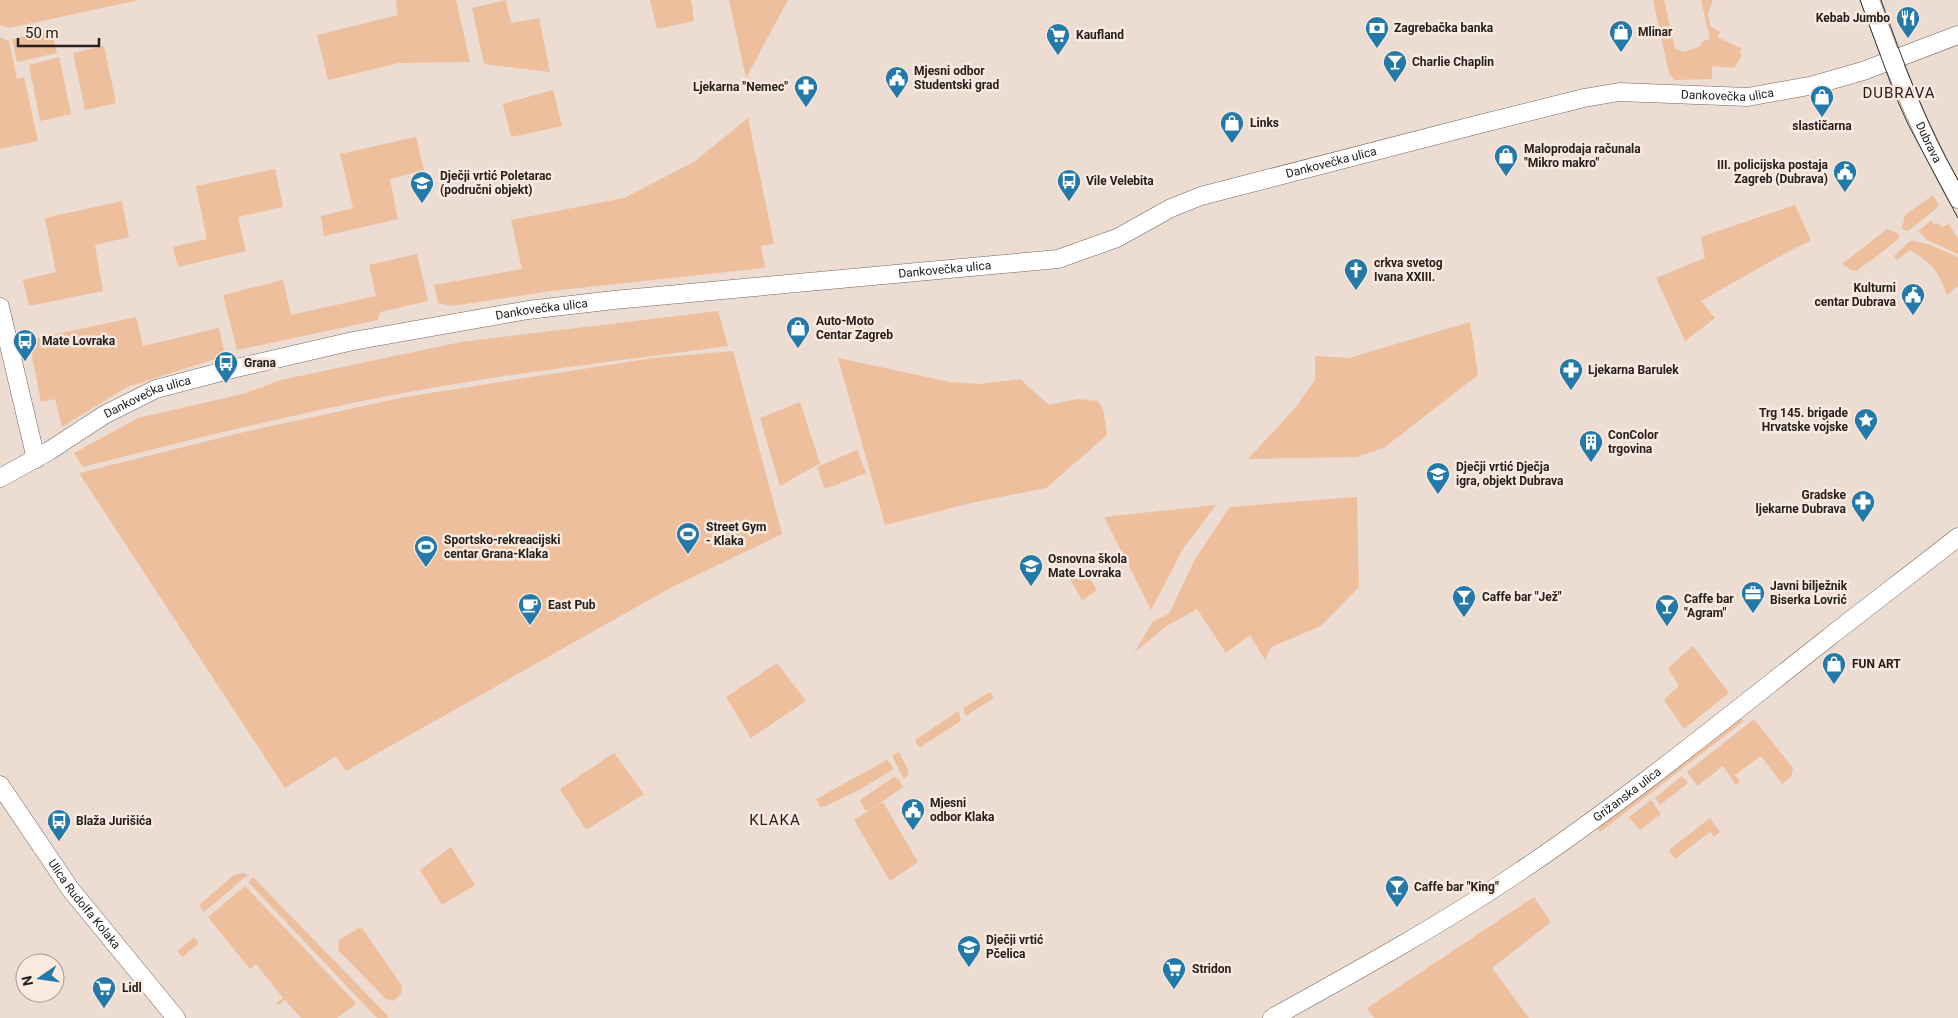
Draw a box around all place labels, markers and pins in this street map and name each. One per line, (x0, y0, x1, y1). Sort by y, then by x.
restaurant icon: Kebab Jumbo (1895, 5, 1921, 39)
place label: Kebab Jumbo (1816, 11, 1890, 25)
bank icon: Zagrebačka banka (1364, 15, 1390, 49)
shop icon: Mlinar (1608, 19, 1634, 53)
place label: Zagrebačka banka (1394, 21, 1494, 35)
supermarket icon: Kaufland (1045, 22, 1071, 56)
place label: Mlinar (1638, 25, 1673, 39)
place label: Kaufland (1076, 28, 1124, 42)
bar icon: Charlie Chaplin (1382, 49, 1408, 83)
place label: Charlie Chaplin (1412, 55, 1494, 69)
place label: Mjesni odbor Studentski grad (914, 64, 999, 92)
public building icon: Mjesni odbor Studentski grad (884, 65, 910, 99)
pharmacy icon: Ljekarna "Nemec" (793, 74, 819, 108)
place label: Ljekarna "Nemec" (693, 80, 788, 94)
shop icon: slastičarna (1809, 84, 1835, 118)
shop icon: Links (1219, 110, 1245, 144)
place label: Links (1250, 116, 1279, 130)
place label: slastičarna (1792, 119, 1852, 133)
place label: Maloprodaja računala "Mikro makro" (1524, 142, 1641, 170)
shop icon: Maloprodaja računala "Mikro makro" (1493, 143, 1519, 177)
place label: III. policijska postaja Zagreb (Dubrava) (1717, 158, 1829, 186)
public building icon: III. policijska postaja Zagreb (Dubrava) (1832, 159, 1858, 193)
bus stop icon: Vile Velebita (1056, 168, 1082, 202)
place label: Dječji vrtić Poletarac (područni objekt) (440, 169, 552, 197)
school or university icon: Dječji vrtić Poletarac (područni objekt) (409, 170, 435, 204)
place label: Vile Velebita (1086, 174, 1154, 188)
place label: crkva svetog Ivana XXIII. (1374, 256, 1443, 284)
church icon: crkva svetog Ivana XXIII. (1343, 257, 1369, 291)
place label: Kulturni centar Dubrava (1814, 281, 1897, 309)
public building icon: Kulturni centar Dubrava (1900, 282, 1926, 316)
place label: Auto-Moto Centar Zagreb (816, 314, 893, 342)
shop icon: Auto-Moto Centar Zagreb (785, 315, 811, 349)
bus stop icon: Mate Lovraka (12, 328, 38, 362)
place label: Mate Lovraka (42, 334, 116, 348)
bus stop icon: Grana (213, 350, 239, 384)
place label: Grana (244, 356, 277, 370)
pharmacy icon: Ljekarna Barulek (1558, 357, 1584, 391)
place label: Ljekarna Barulek (1588, 363, 1679, 377)
place label: Trg 145. brigade Hrvatske vojske (1759, 406, 1849, 434)
place icon: Trg 145. brigade Hrvatske vojske (1853, 407, 1879, 441)
place label: ConColor trgovina (1608, 428, 1659, 456)
building icon: ConColor trgovina (1578, 429, 1604, 463)
place label: Dječji vrtić Dječja igra, objekt Dubrava (1456, 460, 1564, 488)
school or university icon: Dječji vrtić Dječja igra, objekt Dubrava (1425, 461, 1451, 495)
place label: Gradske ljekarne Dubrava (1756, 488, 1847, 516)
pharmacy icon: Gradske ljekarne Dubrava (1850, 489, 1876, 523)
place label: Street Gym - Klaka (706, 520, 766, 548)
sports icon: Street Gym - Klaka (675, 521, 701, 555)
place label: Sportsko-rekreacijski centar Grana-Klaka (444, 533, 560, 561)
sports icon: Sportsko-rekreacijski centar Grana-Klaka (413, 534, 439, 568)
place label: Osnovna škola Mate Lovraka (1048, 552, 1128, 580)
school or university icon: Osnovna škola Mate Lovraka (1018, 553, 1044, 587)
place label: Javni bilježnik Biserka Lovrić (1770, 579, 1848, 607)
office icon: Javni bilježnik Biserka Lovrić (1740, 580, 1766, 614)
bar icon: Caffe bar "Jež" (1451, 584, 1477, 618)
place label: Caffe bar "Jež" (1482, 590, 1562, 604)
cafe icon: East Pub (517, 592, 543, 626)
place label: Caffe bar "Agram" (1684, 592, 1734, 620)
bar icon: Caffe bar "Agram" (1654, 593, 1680, 627)
place label: East Pub (548, 598, 596, 612)
shop icon: FUN ART (1821, 651, 1847, 685)
place label: FUN ART (1852, 657, 1901, 671)
place label: Mjesni odbor Klaka (930, 796, 995, 824)
public building icon: Mjesni odbor Klaka (900, 797, 926, 831)
bus stop icon: Blaža Jurišića (46, 808, 72, 842)
place label: Blaža Jurišića (76, 814, 152, 828)
bar icon: Caffe bar "King" (1384, 874, 1410, 908)
place label: Caffe bar "King" (1414, 880, 1499, 894)
place label: Dječji vrtić Pčelica (986, 933, 1043, 961)
school or university icon: Dječji vrtić Pčelica (956, 934, 982, 968)
supermarket icon: Stridon (1161, 956, 1187, 990)
place label: Stridon (1192, 962, 1232, 976)
supermarket icon: Lidl (91, 975, 117, 1009)
place label: Lidl (122, 981, 142, 995)

